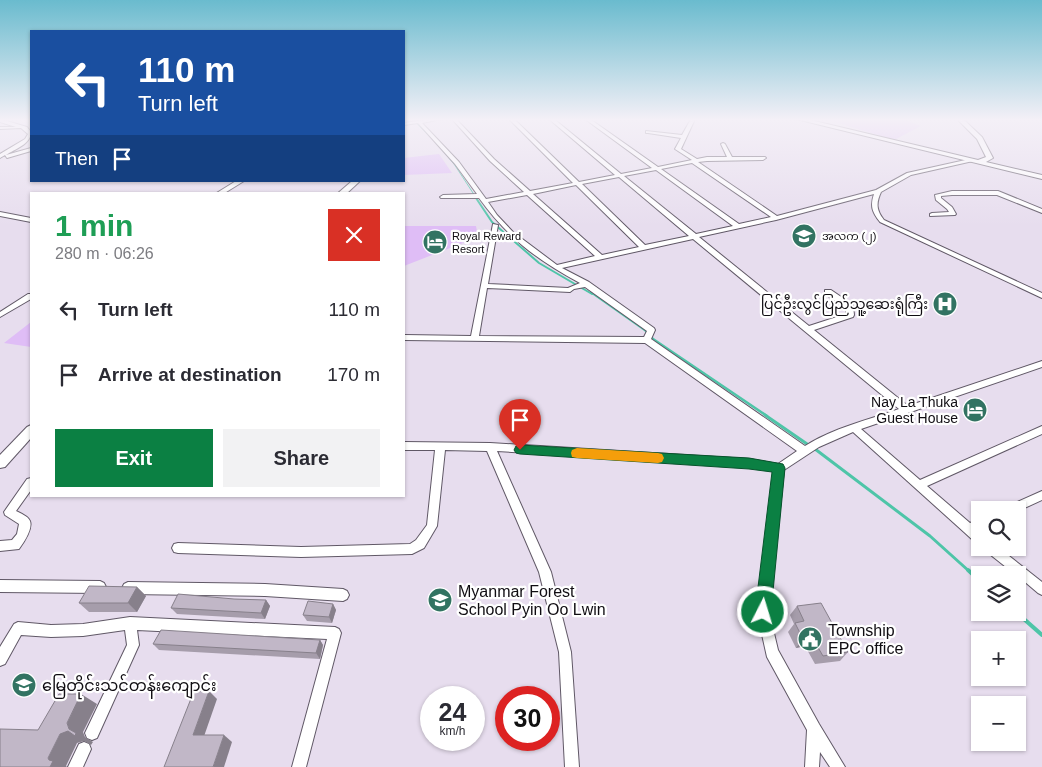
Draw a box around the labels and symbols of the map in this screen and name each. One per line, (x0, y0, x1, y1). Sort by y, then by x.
school or university icon: အလက (၂) (791, 223, 817, 249)
hotel icon: Royal Reward Resort (422, 229, 448, 255)
place label: Royal Reward Resort (452, 230, 521, 255)
place label: အလက (၂) (822, 230, 876, 245)
hospital icon: ပြင်ဦးလွင်ပြည်သူ့ဆေးရုံကြီး (932, 291, 958, 317)
place label: ပြင်ဦးလွင်ပြည်သူ့ဆေးရုံကြီး (761, 294, 928, 316)
place label: Nay La Thuka Guest House (871, 394, 958, 426)
hotel icon: Nay La Thuka Guest House (962, 397, 988, 423)
pin (499, 399, 541, 450)
place label: Myanmar Forest School Pyin Oo Lwin (458, 583, 606, 618)
position arrow (736, 585, 788, 637)
school or university icon: Myanmar Forest School Pyin Oo Lwin (427, 587, 453, 613)
place label: Township EPC office (828, 622, 903, 657)
public building icon: Township EPC office (797, 626, 823, 652)
school or university icon: မြေတိုင်းသင်တန်းကျောင်း (11, 672, 37, 698)
place label: မြေတိုင်းသင်တန်းကျောင်း (42, 674, 217, 700)
speed limit sign: 30 (495, 686, 560, 751)

